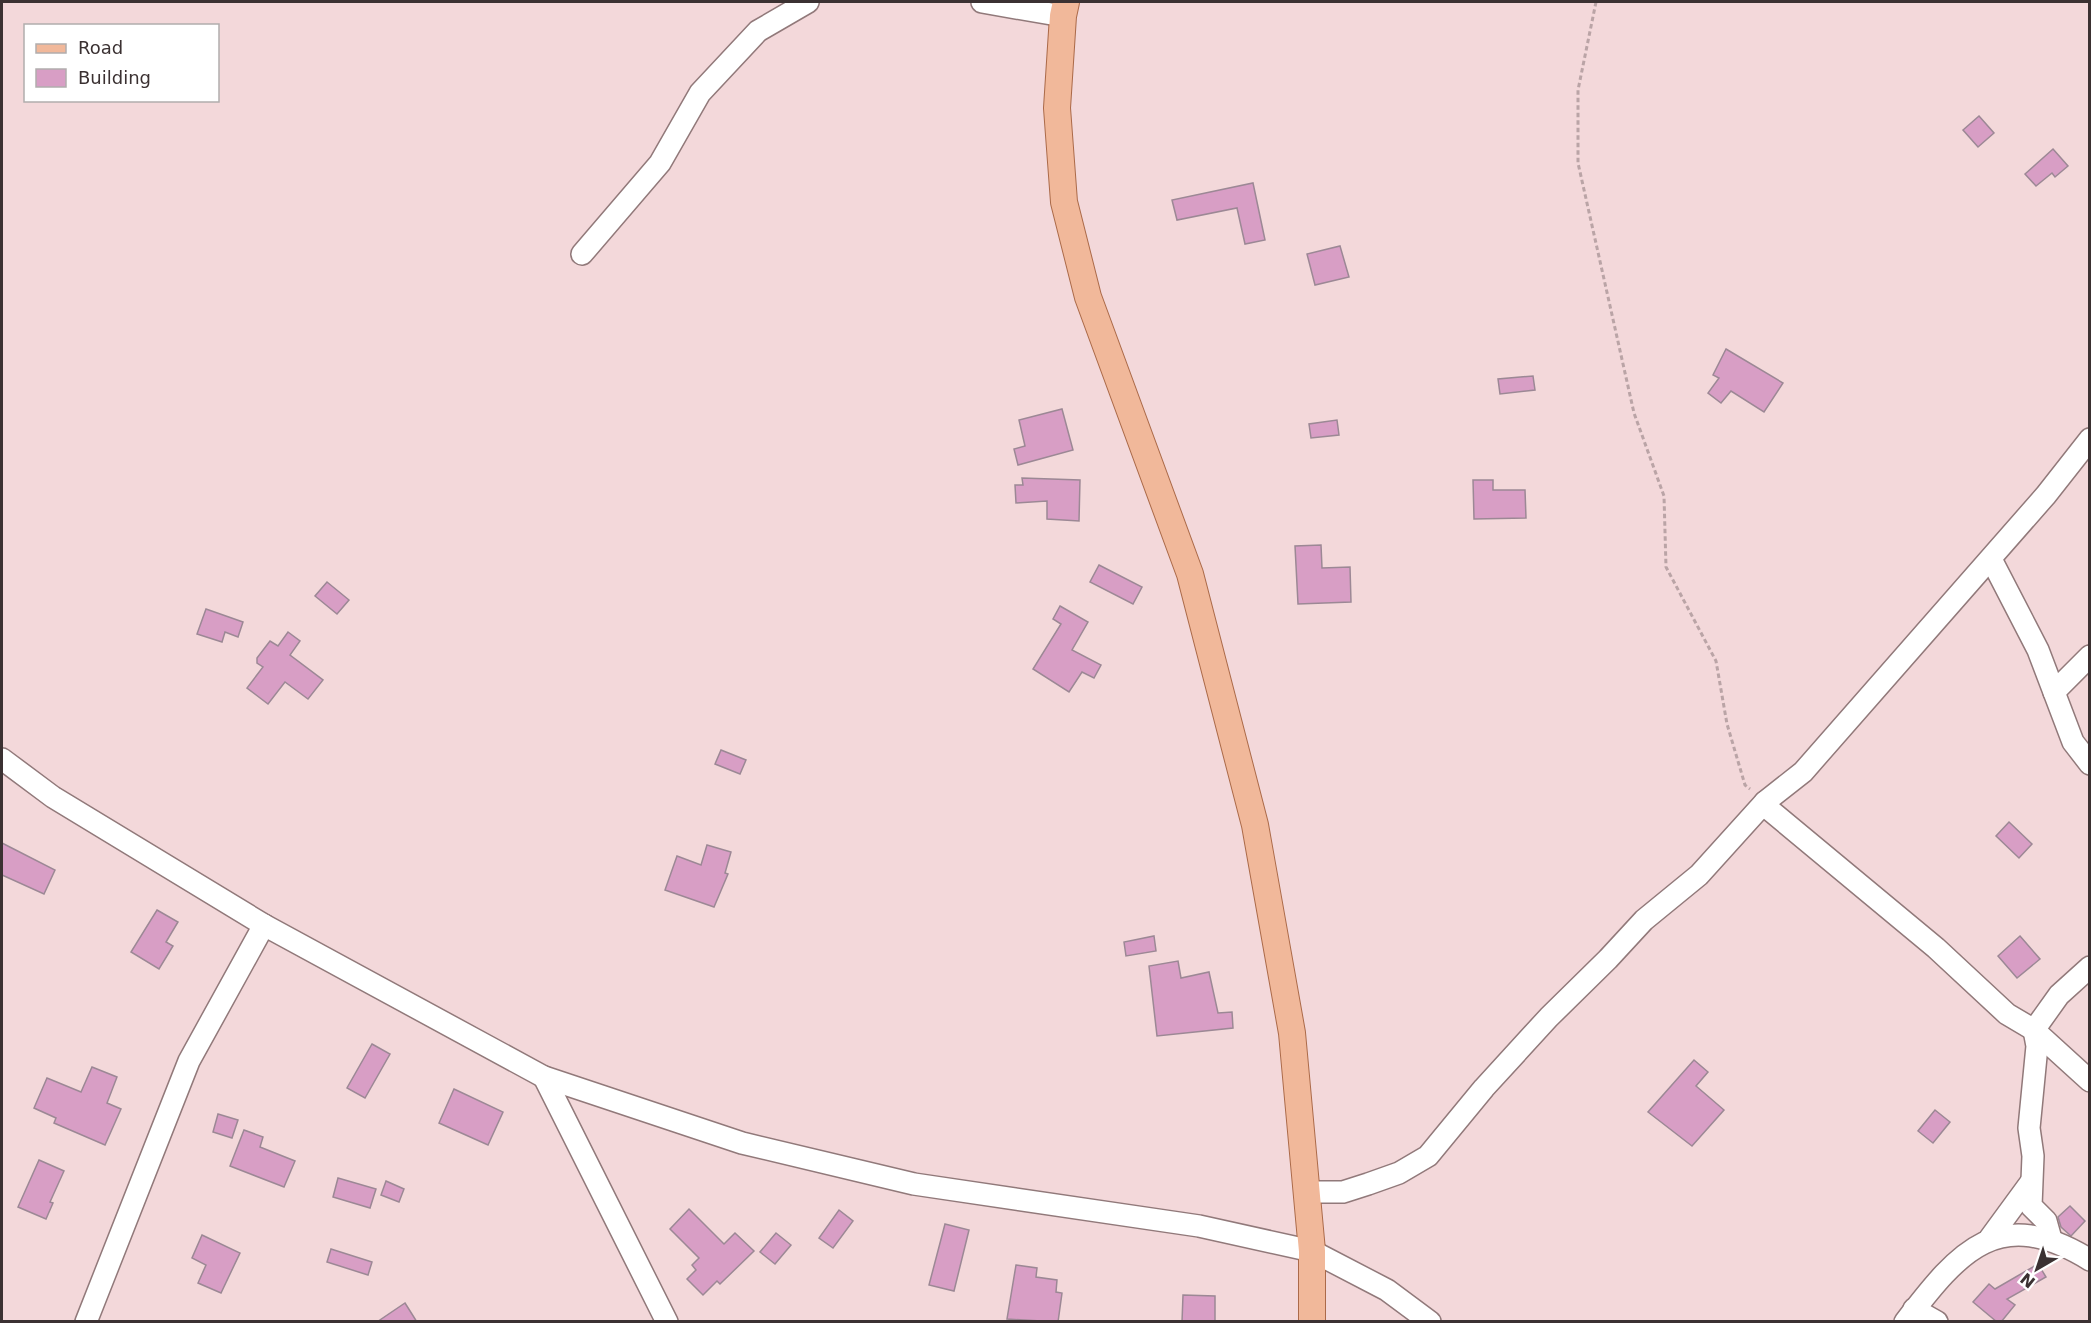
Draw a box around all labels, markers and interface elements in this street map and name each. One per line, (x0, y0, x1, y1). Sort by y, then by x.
legend (24, 24, 219, 102)
text: Road (78, 37, 123, 58)
text: Building (78, 67, 151, 88)
north arrow (2007, 1239, 2067, 1299)
text: N (2017, 1269, 2039, 1292)

